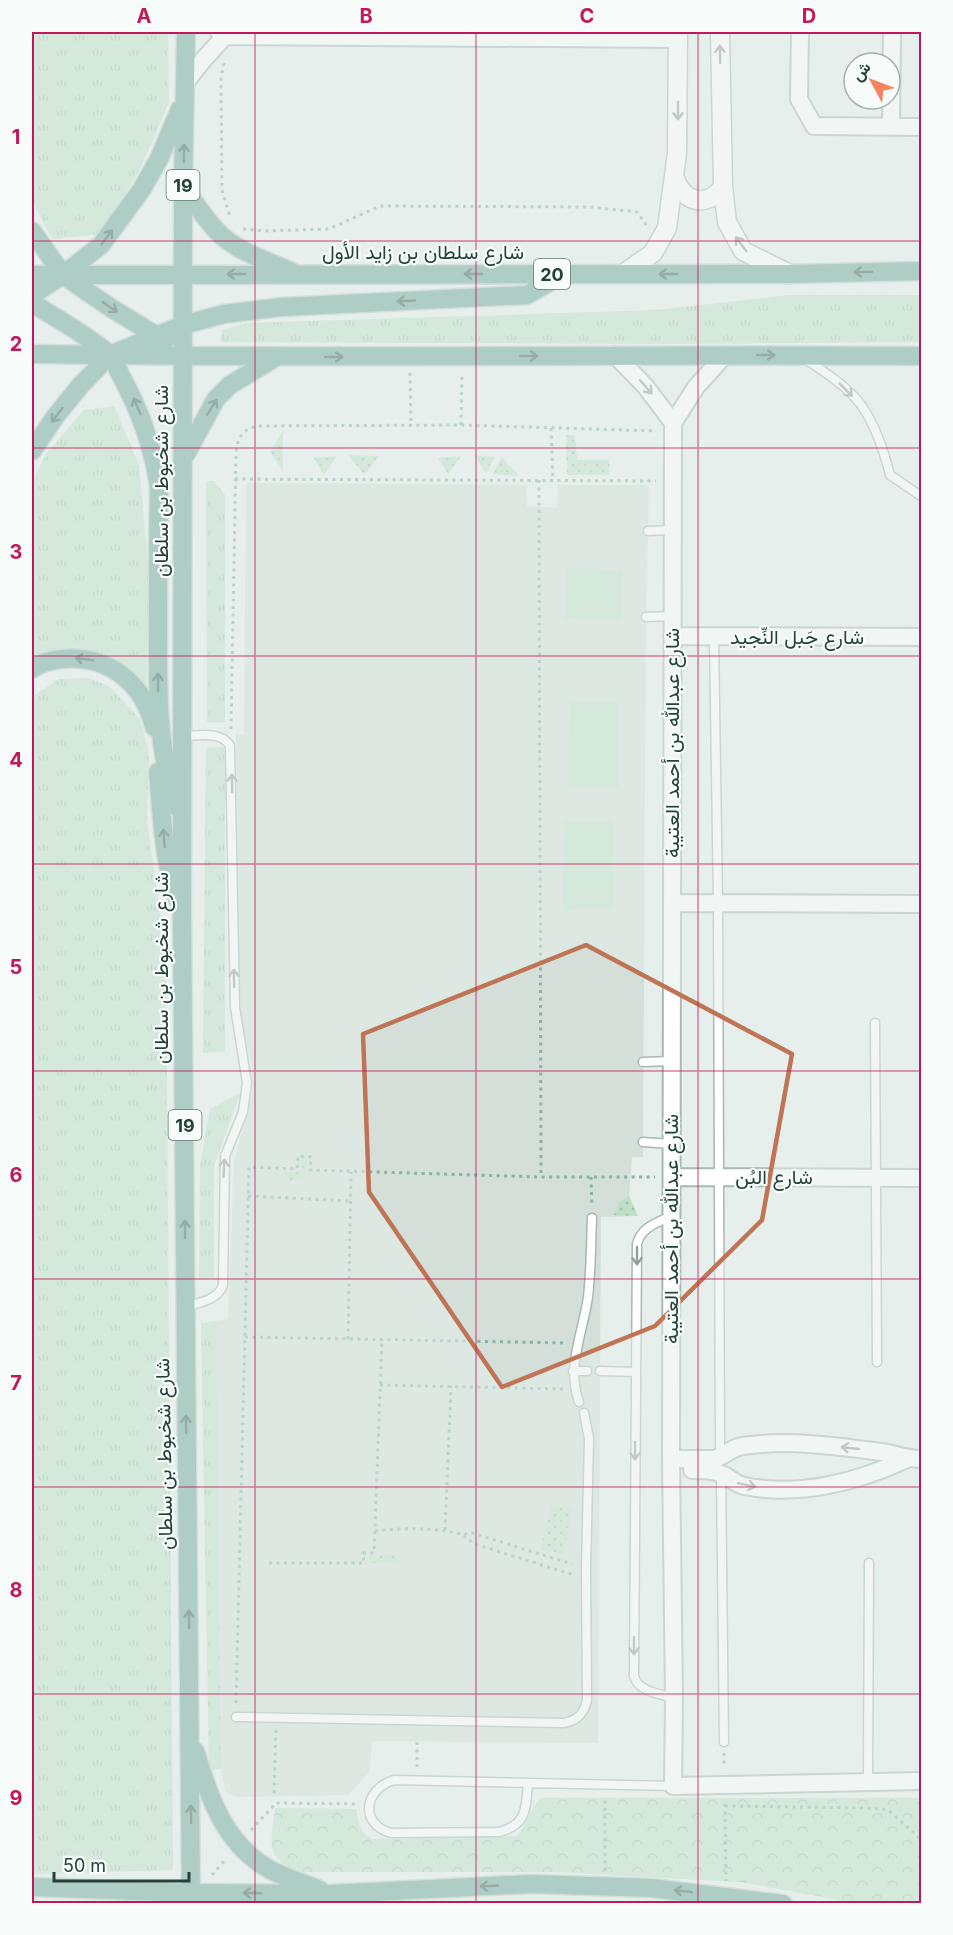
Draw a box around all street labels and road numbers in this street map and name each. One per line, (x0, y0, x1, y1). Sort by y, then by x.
road number: 19 (166, 170, 200, 200)
street label: شارع سلطان بن زايد الأول (322, 240, 524, 266)
road number: 20 (534, 259, 570, 289)
street label: شارع شخبوط بن سلطان (149, 385, 175, 577)
street label: شارع جَبل النِّجيد (730, 625, 864, 651)
street label: شارع عبدالله بن أحمد العتيبة (660, 628, 686, 858)
street label: شارع شخبوط بن سلطان (149, 872, 175, 1064)
road number: 19 (168, 1110, 201, 1140)
street label: شارع عبدالله بن أحمد العتيبة (659, 1114, 685, 1344)
street label: شارع البُن (735, 1165, 813, 1191)
street label: شارع شخبوط بن سلطان (150, 1358, 180, 1550)

